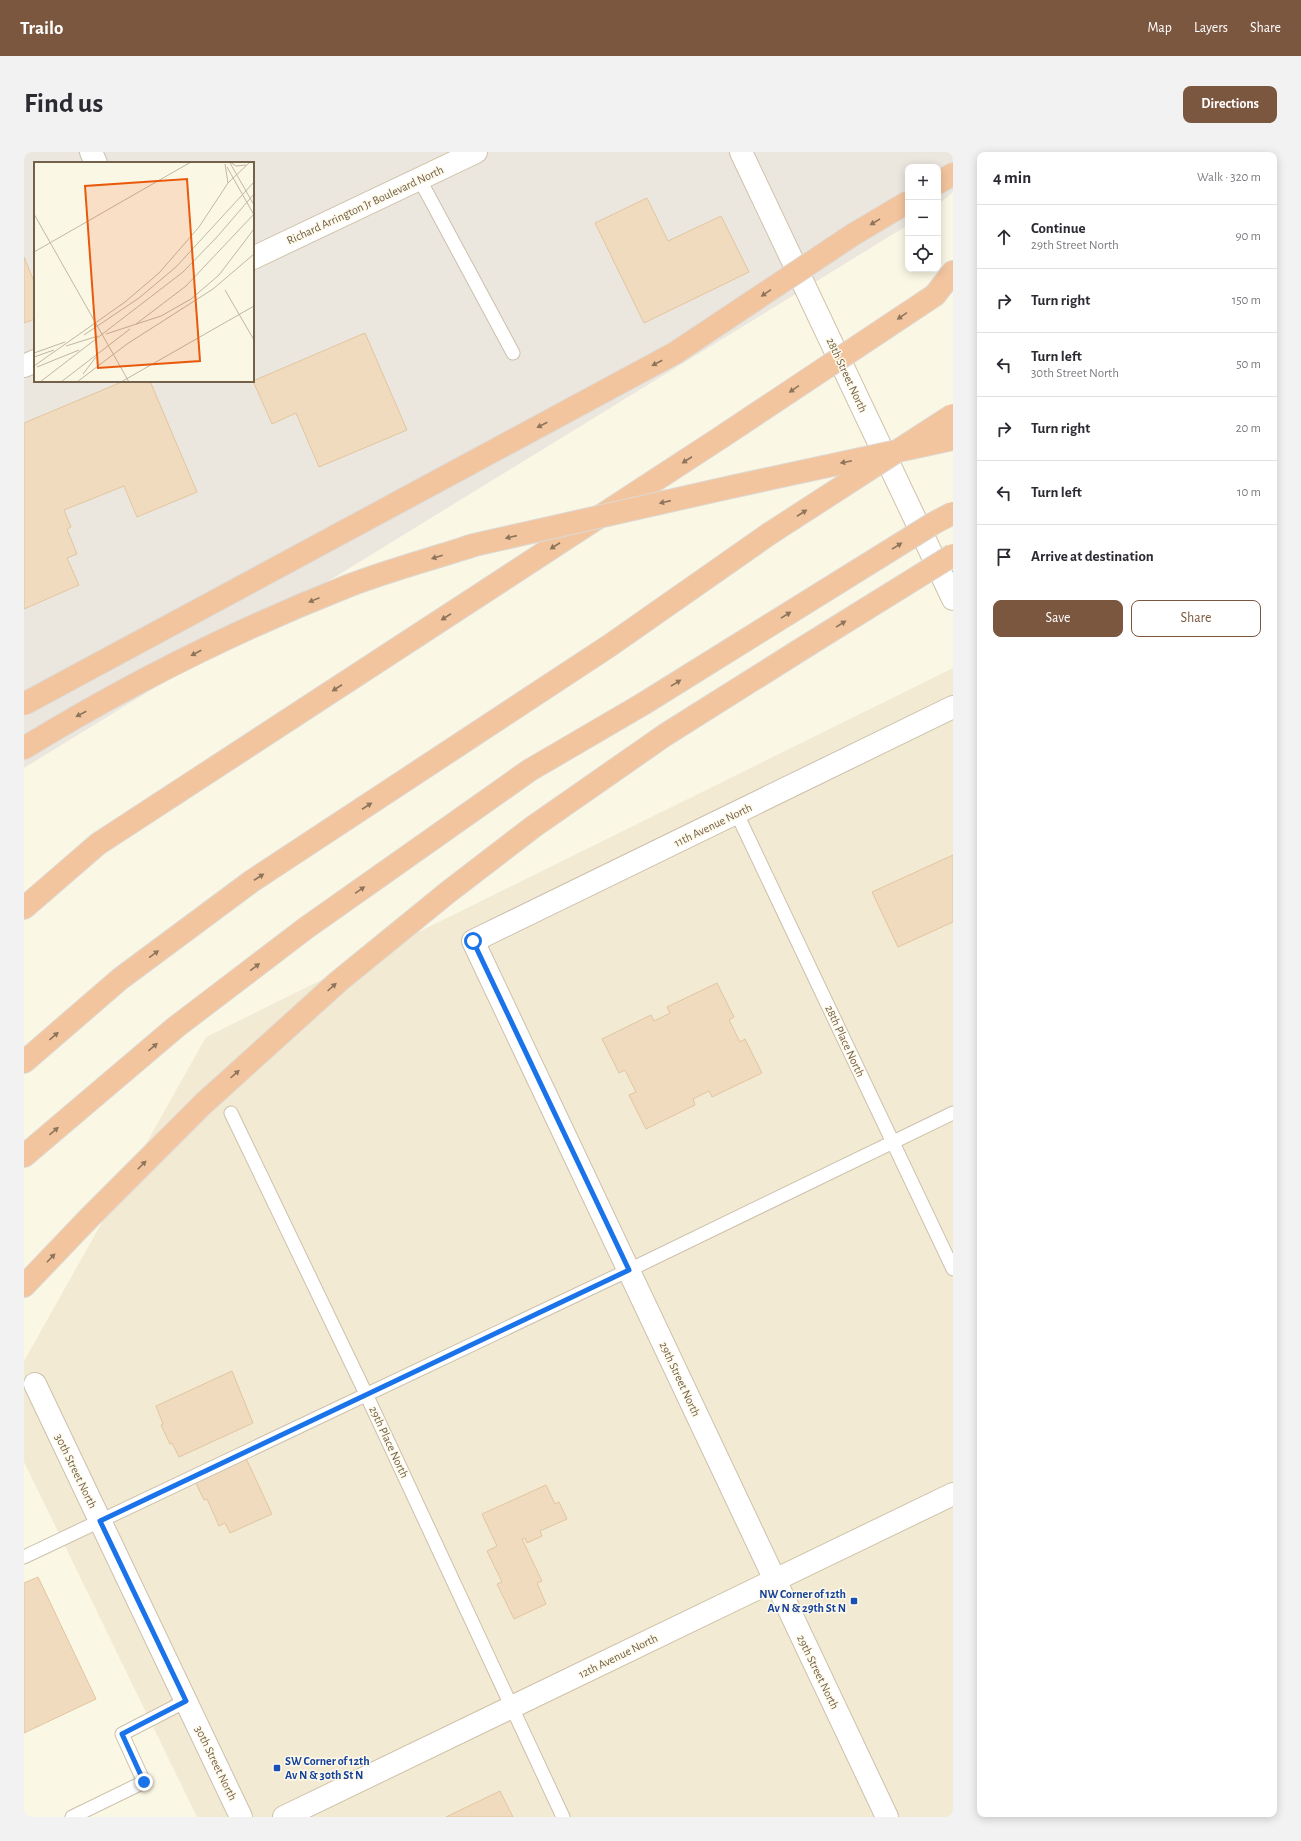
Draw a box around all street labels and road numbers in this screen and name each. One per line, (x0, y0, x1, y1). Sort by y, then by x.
street label: Richard Arrington Jr Boulevard North (285, 163, 445, 247)
street label: 28th Street North (824, 336, 870, 414)
street label: 11th Avenue North (672, 801, 754, 849)
street label: 28th Place North (823, 1003, 867, 1079)
street label: 29th Street North (657, 1340, 703, 1418)
street label: 29th Place North (367, 1404, 411, 1480)
street label: 30th Street North (53, 1432, 99, 1510)
street label: 12th Avenue North (577, 1632, 659, 1680)
street label: 29th Street North (795, 1633, 841, 1711)
street label: 30th Street North (193, 1724, 239, 1802)

